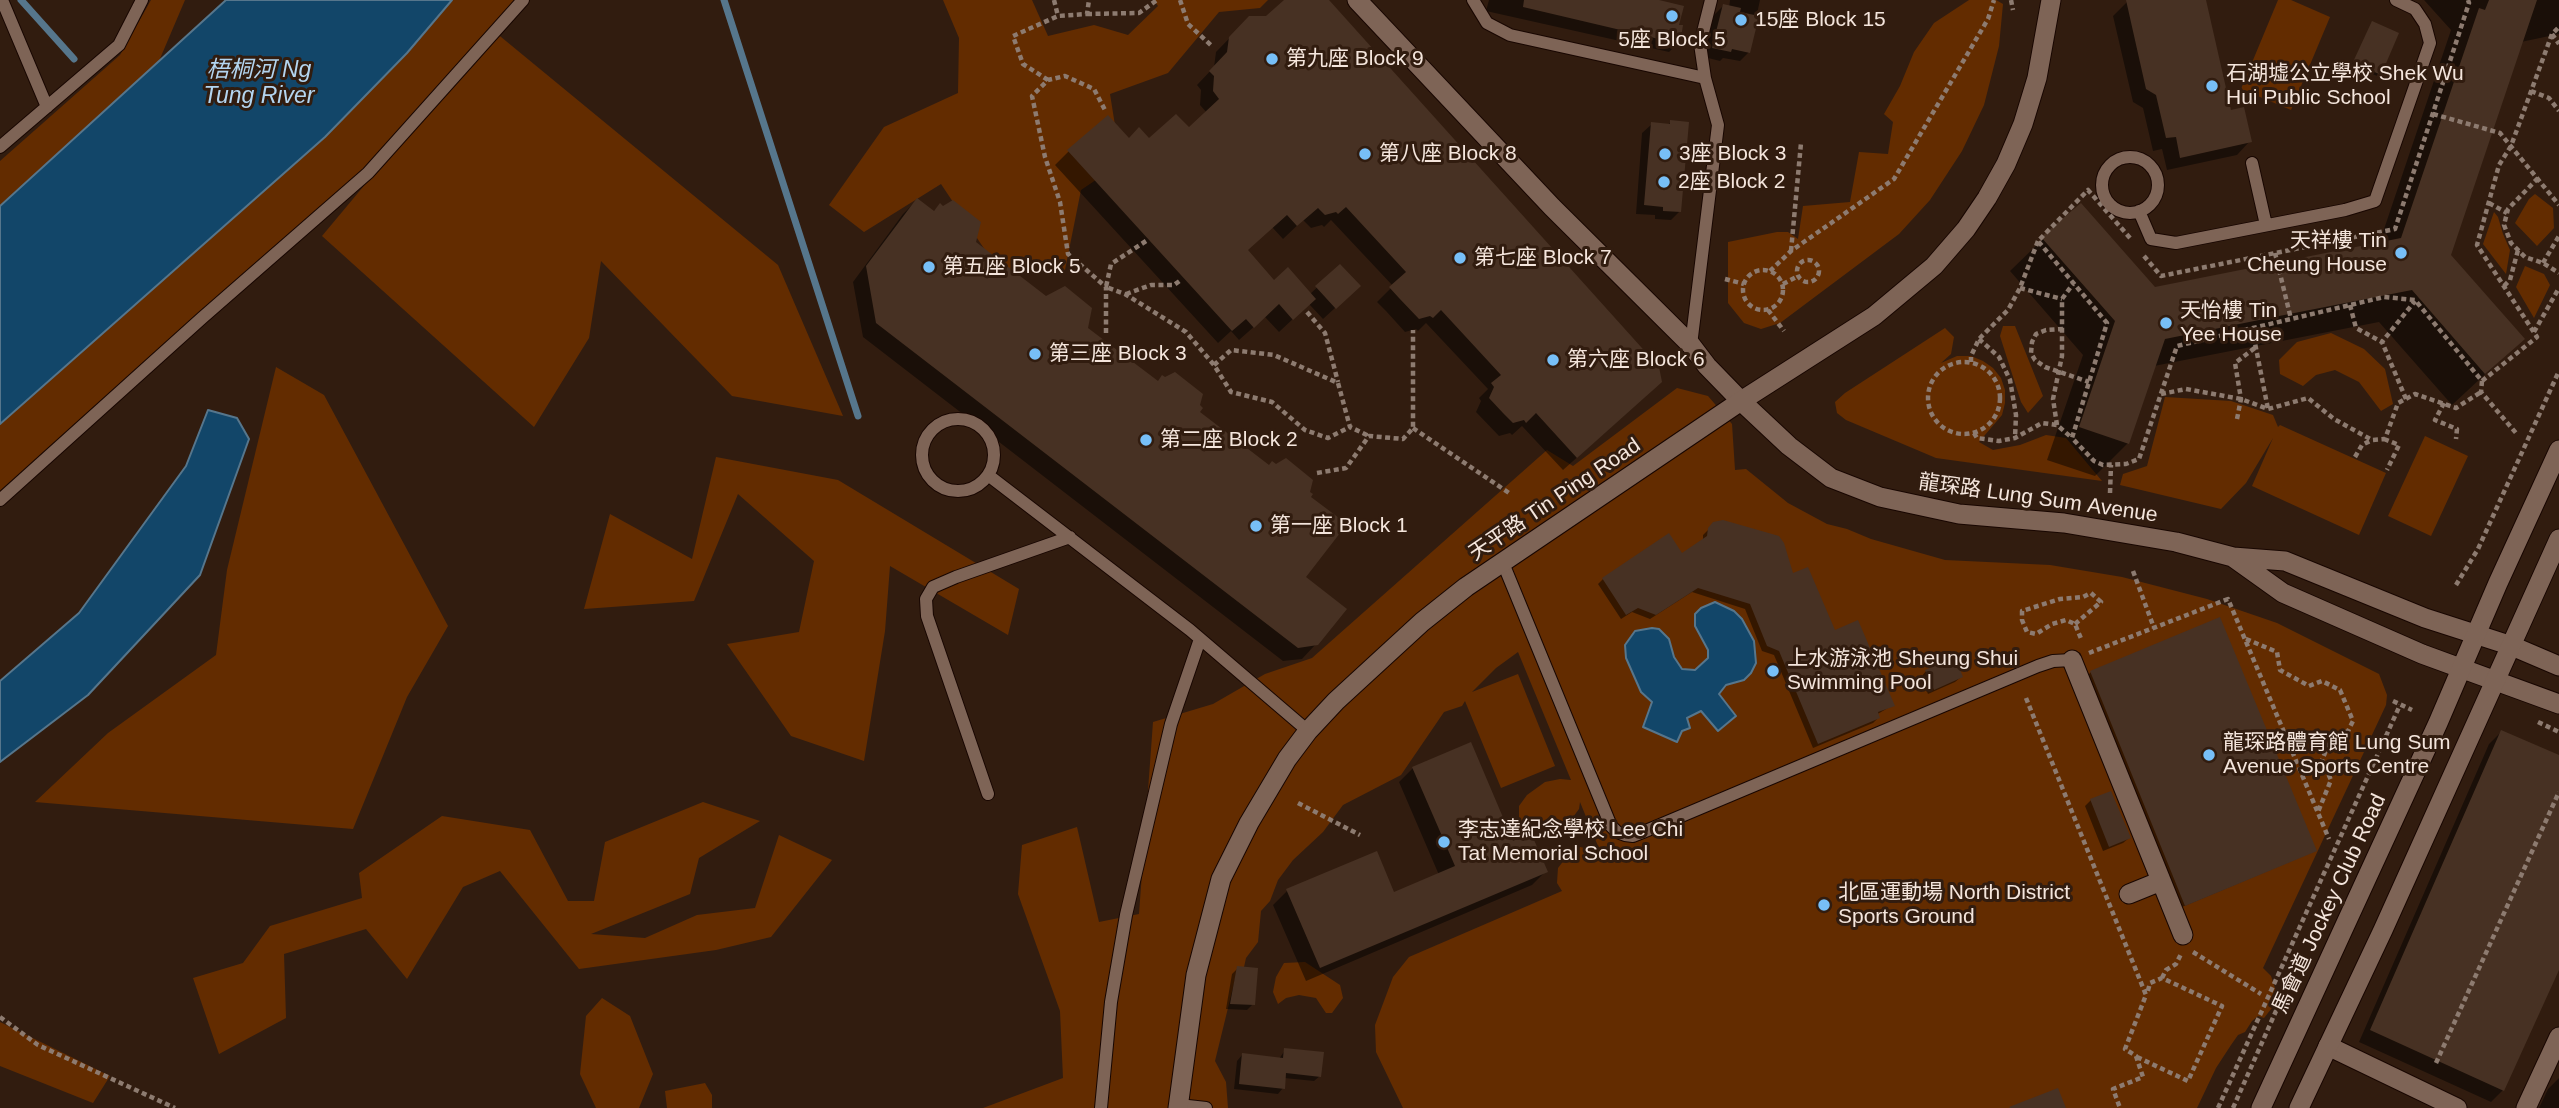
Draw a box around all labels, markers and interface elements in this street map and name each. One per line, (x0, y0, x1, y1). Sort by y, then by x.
place label: 15座 Block 15 (1755, 7, 1886, 33)
marker: 5座 Block 5 (1664, 8, 1680, 24)
marker: 15座 Block 15 (1733, 12, 1749, 28)
place label: 5座 Block 5 (1618, 27, 1726, 53)
place label: 第九座 Block 9 (1286, 46, 1424, 72)
marker: 第九座 Block 9 (1264, 51, 1280, 67)
water label: 梧桐河 Ng Tung River (204, 57, 314, 111)
place label: 石湖墟公立學校 Shek Wu Hui Public School (2226, 61, 2464, 111)
marker: 石湖墟公立學校 Shek Wu Hui Public School (2204, 78, 2220, 94)
place label: 第八座 Block 8 (1379, 141, 1517, 167)
place label: 3座 Block 3 (1679, 141, 1786, 167)
marker: 第八座 Block 8 (1357, 146, 1373, 162)
marker: 3座 Block 3 (1657, 146, 1673, 162)
place label: 2座 Block 2 (1678, 169, 1785, 195)
marker: 2座 Block 2 (1656, 174, 1672, 190)
place label: 天祥樓 Tin Cheung House (2247, 228, 2387, 278)
place label: 第七座 Block 7 (1474, 245, 1612, 271)
marker: 天祥樓 Tin Cheung House (2393, 245, 2409, 261)
marker: 第七座 Block 7 (1452, 250, 1468, 266)
place label: 第五座 Block 5 (943, 254, 1081, 280)
marker: 第五座 Block 5 (921, 259, 937, 275)
place label: 天怡樓 Tin Yee House (2180, 298, 2282, 348)
marker: 天怡樓 Tin Yee House (2158, 315, 2174, 331)
place label: 第三座 Block 3 (1049, 341, 1187, 367)
marker: 第三座 Block 3 (1027, 346, 1043, 362)
place label: 第六座 Block 6 (1567, 347, 1705, 373)
marker: 第六座 Block 6 (1545, 352, 1561, 368)
place label: 第二座 Block 2 (1160, 427, 1298, 453)
marker: 第二座 Block 2 (1138, 432, 1154, 448)
street label: 天平路 Tin Ping Road (1465, 433, 1645, 567)
street label: 龍琛路 Lung Sum Avenue (1917, 470, 2159, 528)
place label: 第一座 Block 1 (1270, 513, 1408, 539)
marker: 第一座 Block 1 (1248, 518, 1264, 534)
place label: 上水游泳池 Sheung Shui Swimming Pool (1787, 646, 2018, 696)
marker: 上水游泳池 Sheung Shui Swimming Pool (1765, 663, 1781, 679)
place label: 龍琛路體育館 Lung Sum Avenue Sports Centre (2223, 730, 2451, 780)
marker: 龍琛路體育館 Lung Sum Avenue Sports Centre (2201, 747, 2217, 763)
street label: 馬會道 Jockey Club Road (2268, 790, 2392, 1018)
place label: 李志達紀念學校 Lee Chi Tat Memorial School (1458, 817, 1683, 867)
marker: 李志達紀念學校 Lee Chi Tat Memorial School (1436, 834, 1452, 850)
place label: 北區運動場 North District Sports Ground (1838, 880, 2070, 930)
marker: 北區運動場 North District Sports Ground (1816, 897, 1832, 913)

